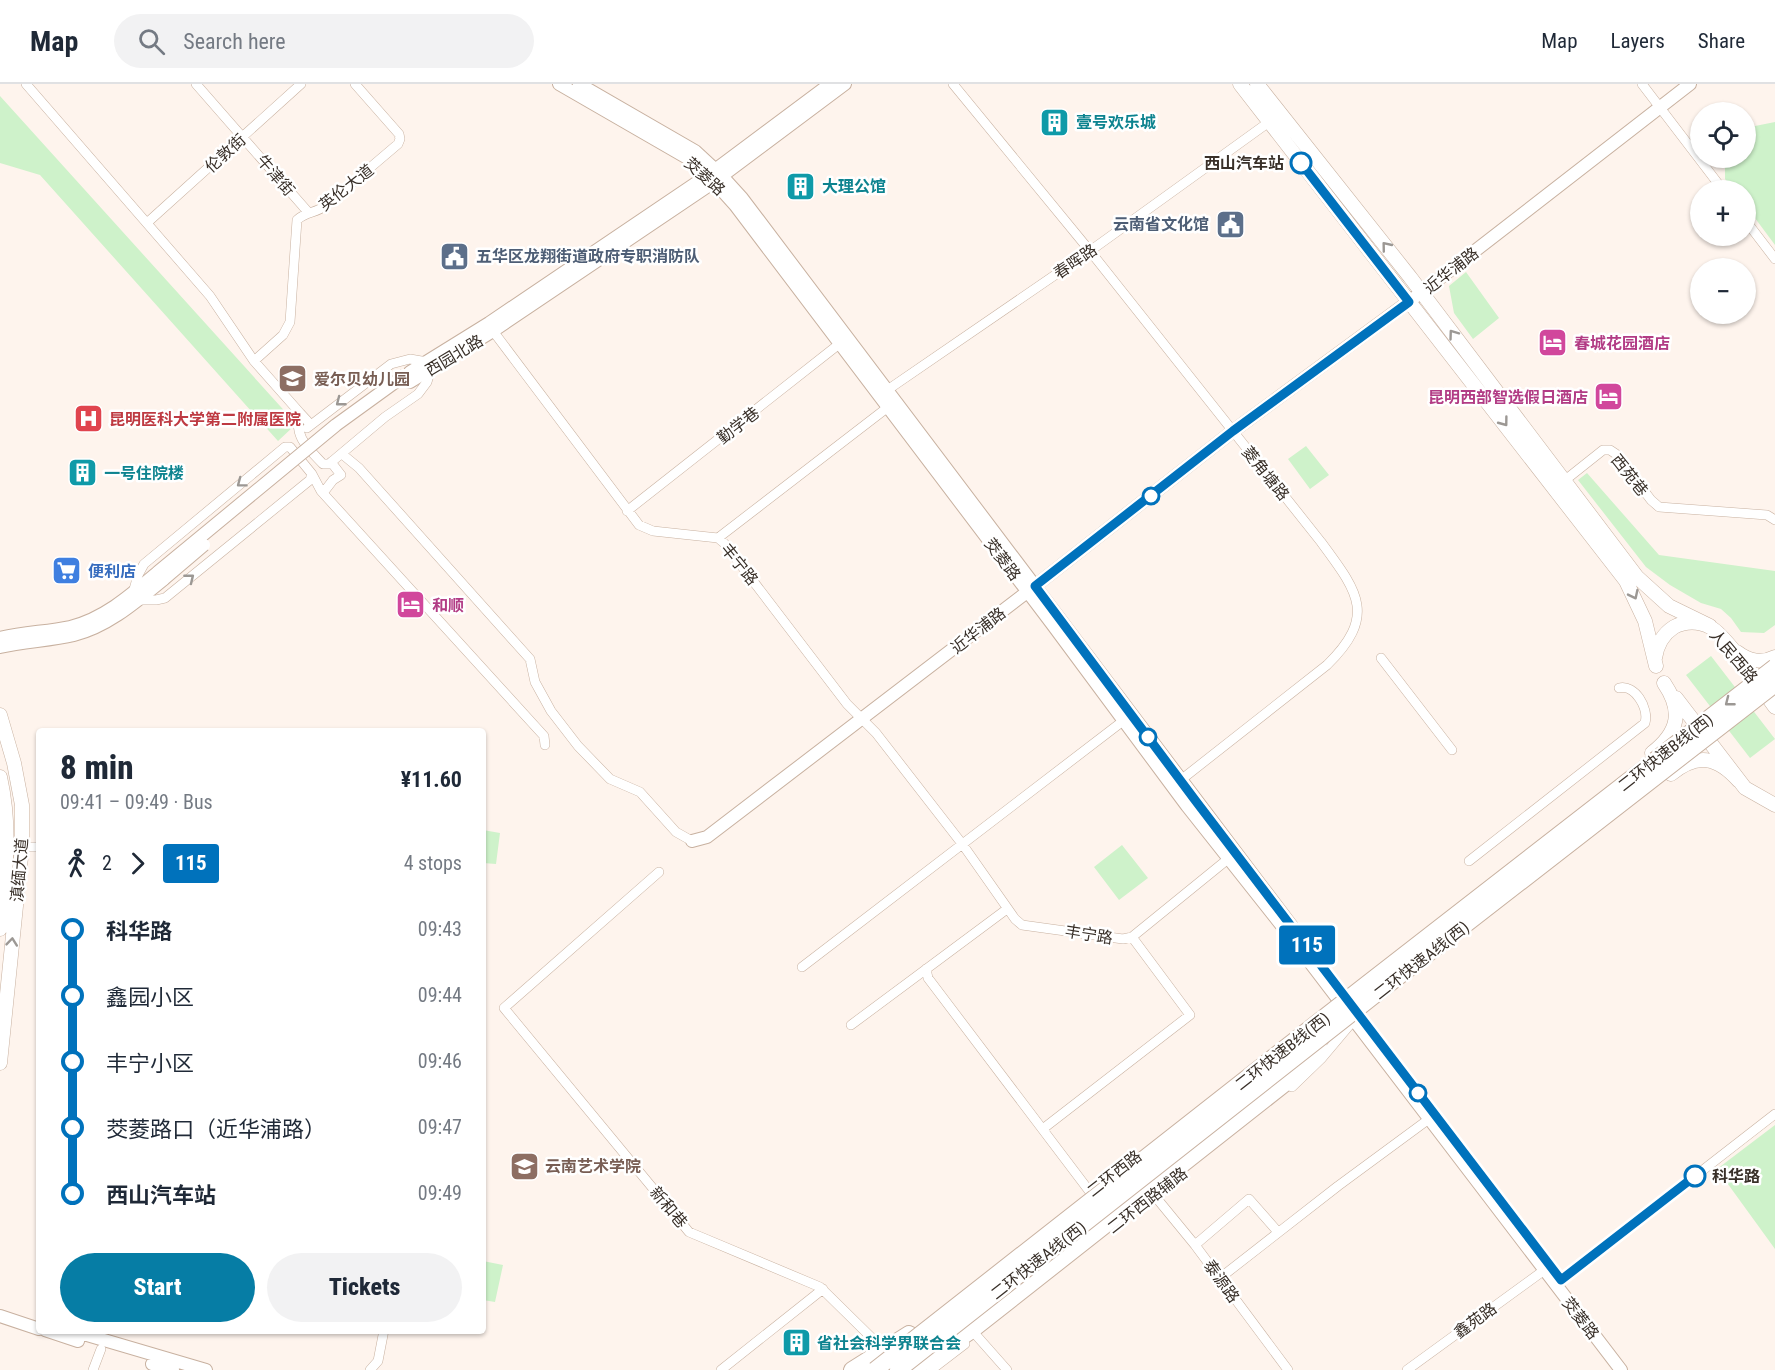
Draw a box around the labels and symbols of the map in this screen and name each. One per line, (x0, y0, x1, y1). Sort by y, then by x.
building icon: 壹号欢乐城 (1039, 106, 1071, 138)
place label: 壹号欢乐城 (1076, 113, 1156, 132)
street label: 伦敦街 (201, 130, 250, 176)
street label: 牛津街 (253, 151, 299, 200)
marker: 西山汽车站 (1290, 152, 1312, 174)
street label: 茭菱路 (680, 153, 729, 199)
place label: 西山汽车站 (1204, 154, 1284, 173)
street label: 英伦大道 (315, 160, 377, 215)
building icon: 大理公馆 (785, 170, 817, 202)
place label: 大理公馆 (822, 177, 886, 196)
public building icon: 云南省文化馆 (1214, 208, 1246, 240)
place label: 云南省文化馆 (1113, 215, 1209, 234)
public building icon: 五华区龙翔街道政府专职消防队 (439, 240, 471, 272)
street label: 春晖路 (1050, 240, 1100, 283)
one-way arrow (1382, 242, 1393, 253)
street label: 近华浦路 (1420, 243, 1482, 298)
place label: 五华区龙翔街道政府专职消防队 (476, 247, 700, 266)
hotel icon: 春城花园酒店 (1537, 327, 1569, 359)
one-way arrow (1449, 330, 1460, 341)
street label: 西园北路 (422, 331, 487, 380)
place label: 春城花园酒店 (1574, 334, 1670, 353)
school or university icon: 爱尔贝幼儿园 (277, 363, 309, 395)
place label: 爱尔贝幼儿园 (314, 370, 410, 389)
hotel icon: 昆明西部智选假日酒店 (1593, 381, 1625, 413)
place label: 昆明西部智选假日酒店 (1428, 388, 1588, 407)
one-way arrow (336, 395, 347, 406)
hospital icon: 昆明医科大学第二附属医院 (72, 403, 104, 435)
street label: 勤学巷 (714, 403, 763, 448)
place label: 昆明医科大学第二附属医院 (109, 410, 301, 429)
one-way arrow (1497, 415, 1508, 426)
street label: 菱角塘路 (1238, 442, 1293, 504)
street label: 西苑巷 (1607, 451, 1652, 500)
building icon: 一号住院楼 (67, 457, 99, 489)
place label: 一号住院楼 (104, 464, 184, 483)
one-way arrow (237, 475, 248, 486)
unlabelled marker (1142, 487, 1160, 505)
street label: 茭菱路 (981, 534, 1025, 584)
street label: 丰宁路 (717, 540, 762, 589)
supermarket icon: 便利店 (51, 555, 83, 587)
place label: 便利店 (88, 562, 136, 581)
one-way arrow (183, 574, 194, 585)
one-way arrow (1626, 588, 1638, 599)
hotel icon: 和顺 (395, 589, 427, 621)
place label: 和顺 (432, 596, 464, 615)
street label: 近华浦路 (947, 603, 1009, 658)
street label: 人民西路 (1706, 626, 1761, 687)
one-way arrow (1725, 695, 1736, 706)
street label: 二环快速B线(西) (1614, 710, 1716, 795)
unlabelled marker (1139, 728, 1157, 746)
street label: 滇缅大道 (7, 837, 32, 903)
street label: 二环快速A线(西) (1370, 917, 1473, 1003)
street label: 丰宁路 (1064, 921, 1114, 948)
line badge: 115 (1272, 926, 1342, 964)
one-way arrow (5, 938, 18, 947)
street label: 二环快速B线(西) (1231, 1009, 1333, 1094)
unlabelled marker (1409, 1084, 1427, 1102)
street label: 二环西路 (1083, 1146, 1145, 1201)
school or university icon: 云南艺术学院 (508, 1150, 540, 1182)
place label: 云南艺术学院 (545, 1157, 641, 1176)
street label: 二环西路辅路 (1104, 1163, 1191, 1237)
marker: 科华路 (1684, 1165, 1706, 1187)
place label: 科华路 (1712, 1167, 1760, 1186)
street label: 新和巷 (646, 1183, 691, 1232)
street label: 二环快速A线(西) (987, 1217, 1090, 1303)
street label: 泰源路 (1200, 1256, 1243, 1306)
street label: 茭菱路 (1558, 1294, 1603, 1343)
street label: 鑫苑路 (1450, 1299, 1500, 1342)
building icon: 省社会科学界联合会 (780, 1327, 812, 1359)
place label: 省社会科学界联合会 (817, 1334, 961, 1353)

